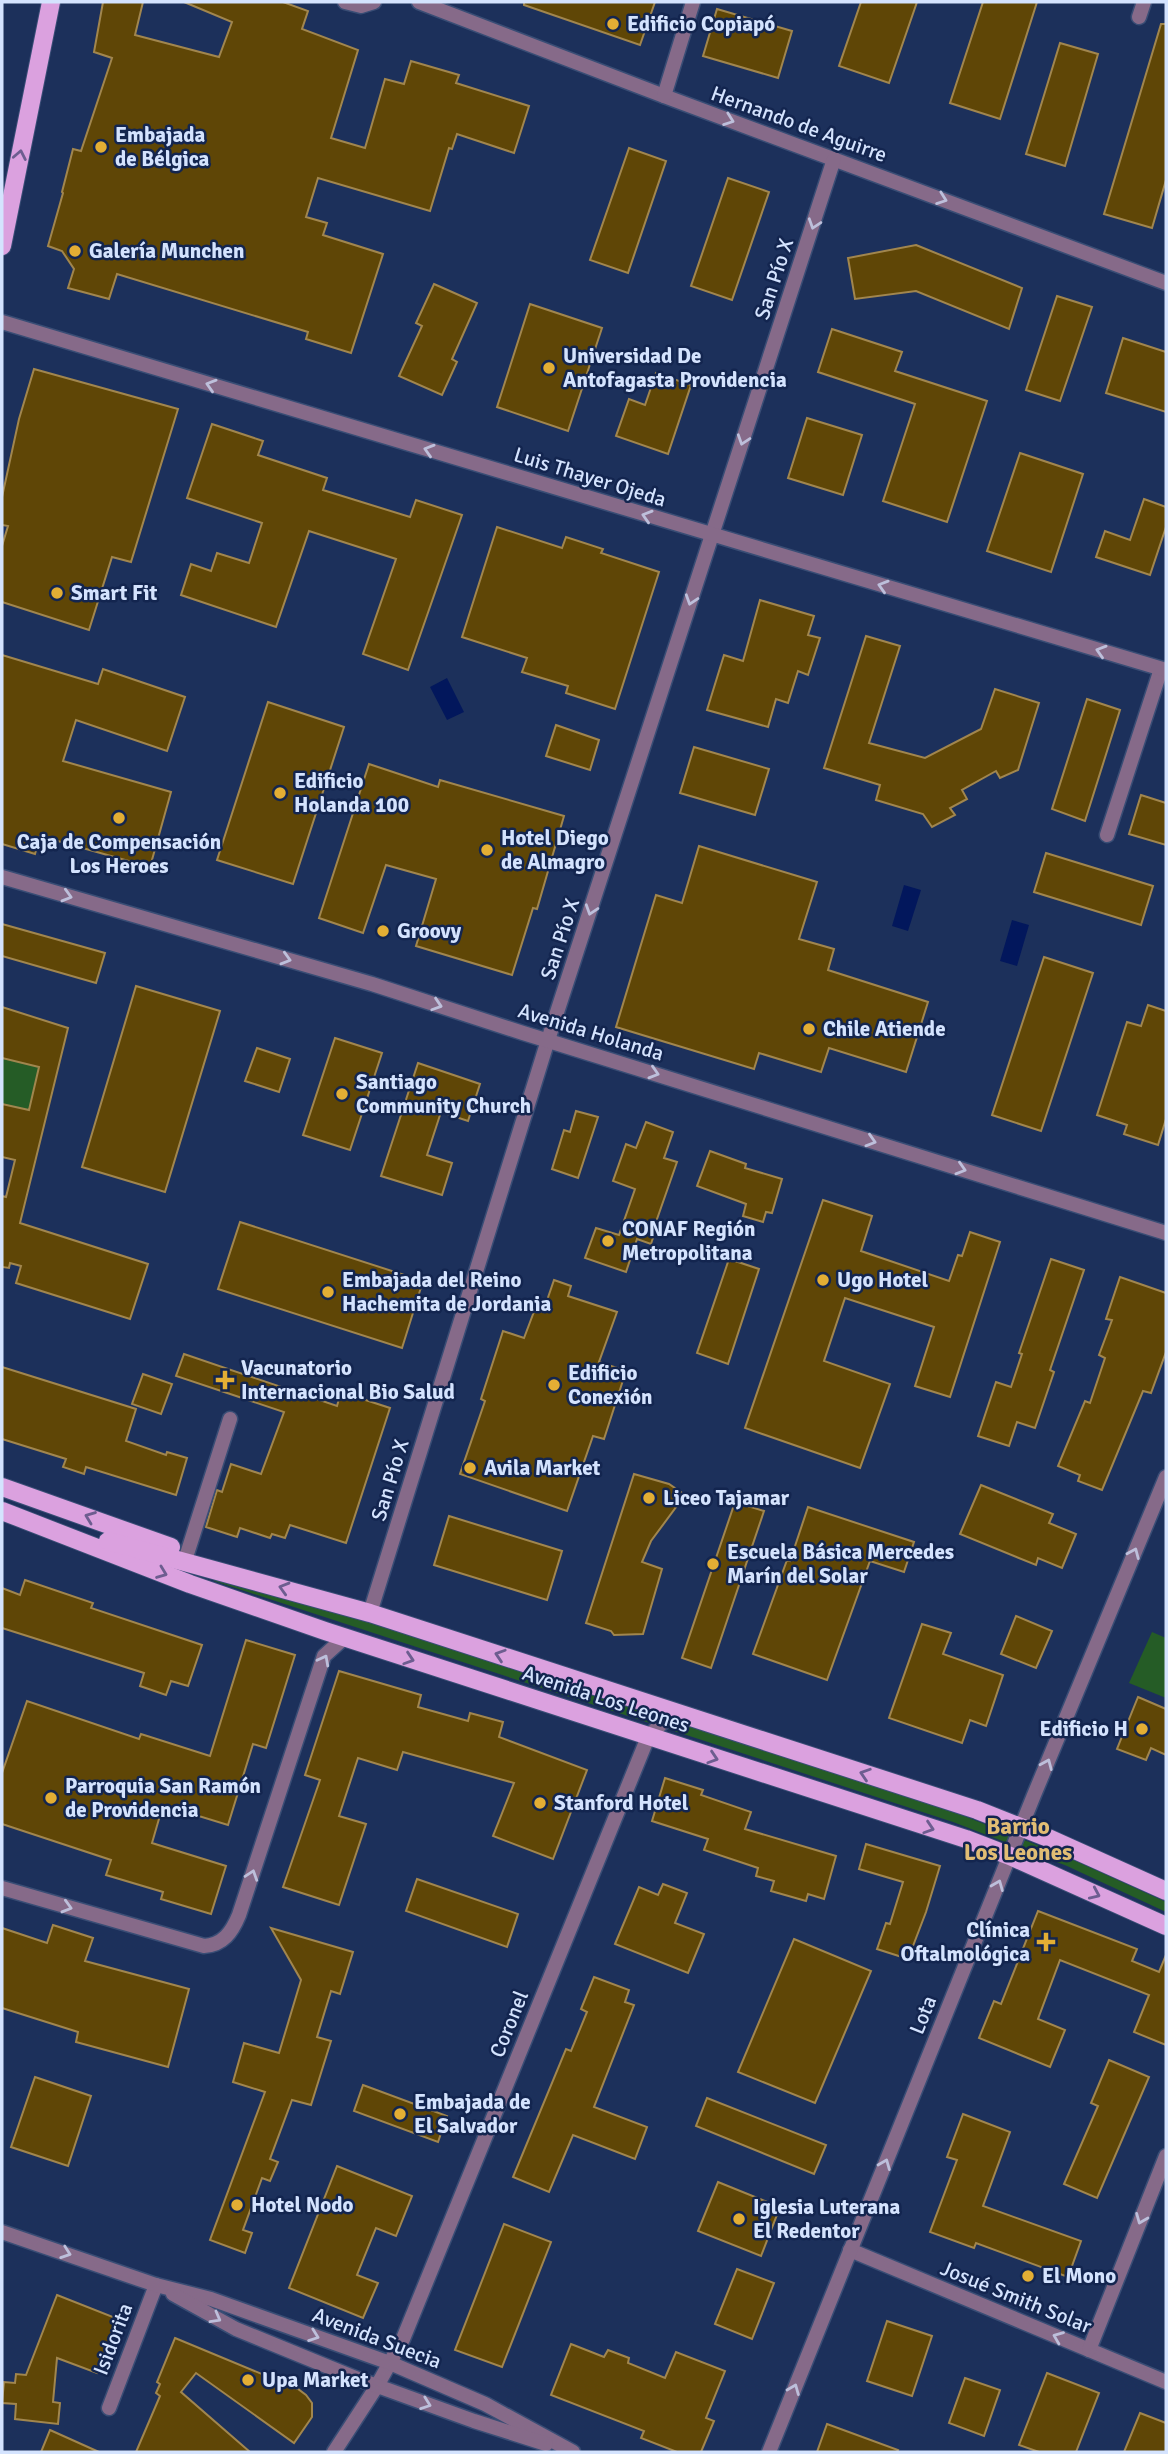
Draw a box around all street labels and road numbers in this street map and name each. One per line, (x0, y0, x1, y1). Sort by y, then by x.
street label: Hernando de Aguirre (707, 80, 891, 168)
street label: San Pío X (749, 235, 799, 323)
street label: Luis Thayer Ojeda (511, 441, 669, 513)
street label: San Pío X (535, 895, 585, 983)
street label: Avenida Holanda (515, 997, 667, 1067)
street label: San Pío X (365, 1436, 415, 1524)
street label: Avenida Los Leones (519, 1660, 693, 1738)
street label: Coronel (484, 1987, 534, 2061)
street label: Lota (904, 1992, 942, 2038)
street label: Josué Smith Solar (937, 2255, 1096, 2339)
street label: Isidorita (87, 2299, 139, 2379)
street label: Avenida Suecia (309, 2302, 445, 2374)

